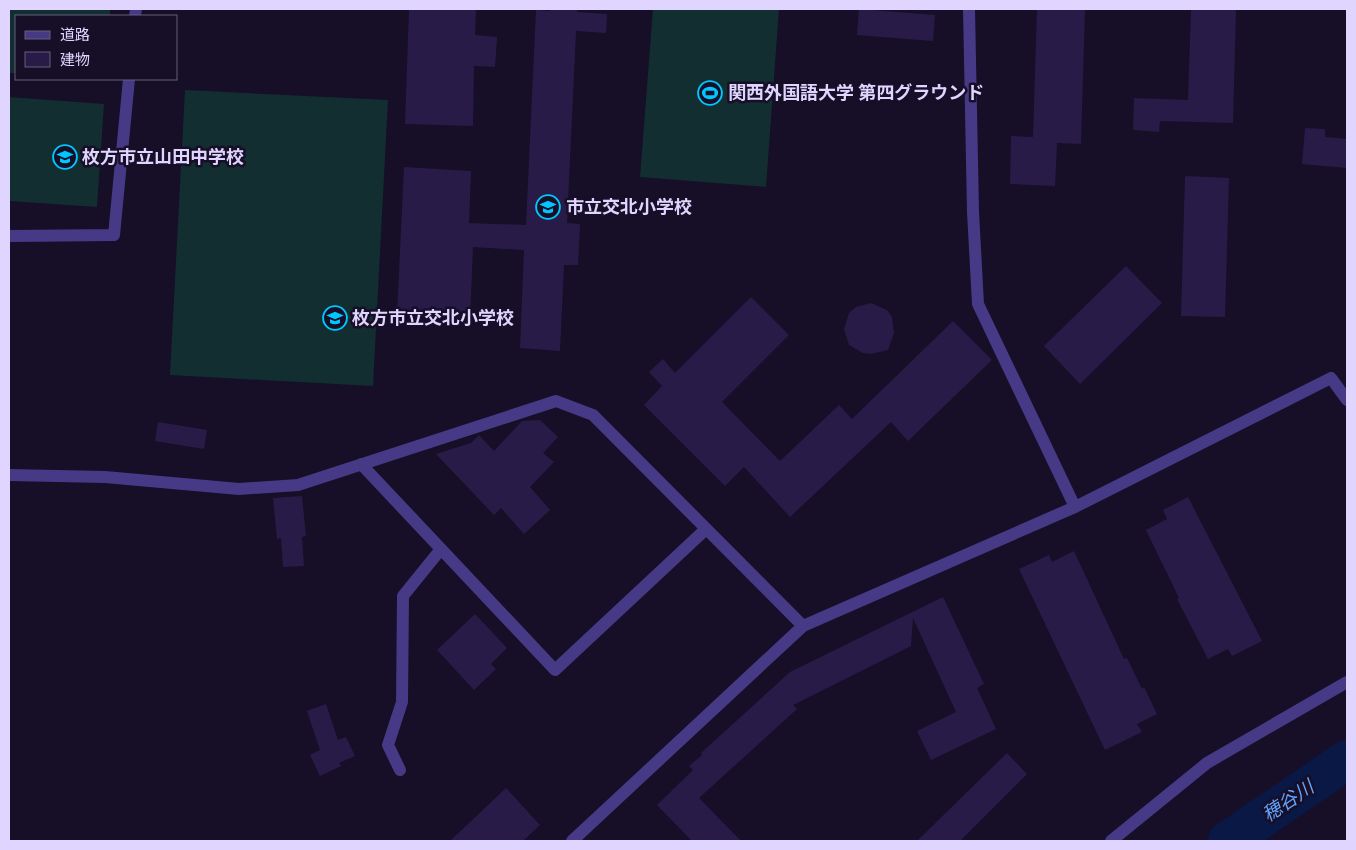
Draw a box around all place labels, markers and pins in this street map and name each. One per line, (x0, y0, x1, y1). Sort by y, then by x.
sports icon: 関西外国語大学 第四グラウンド (697, 80, 723, 106)
place label: 関西外国語大学 第四グラウンド (728, 81, 984, 105)
school or university icon: 枚方市立山田中学校 (52, 144, 78, 170)
place label: 枚方市立山田中学校 (82, 145, 244, 169)
school or university icon: 市立交北小学校 (535, 194, 561, 220)
place label: 市立交北小学校 (566, 195, 692, 219)
school or university icon: 枚方市立交北小学校 (322, 305, 348, 331)
place label: 枚方市立交北小学校 (352, 306, 514, 330)

